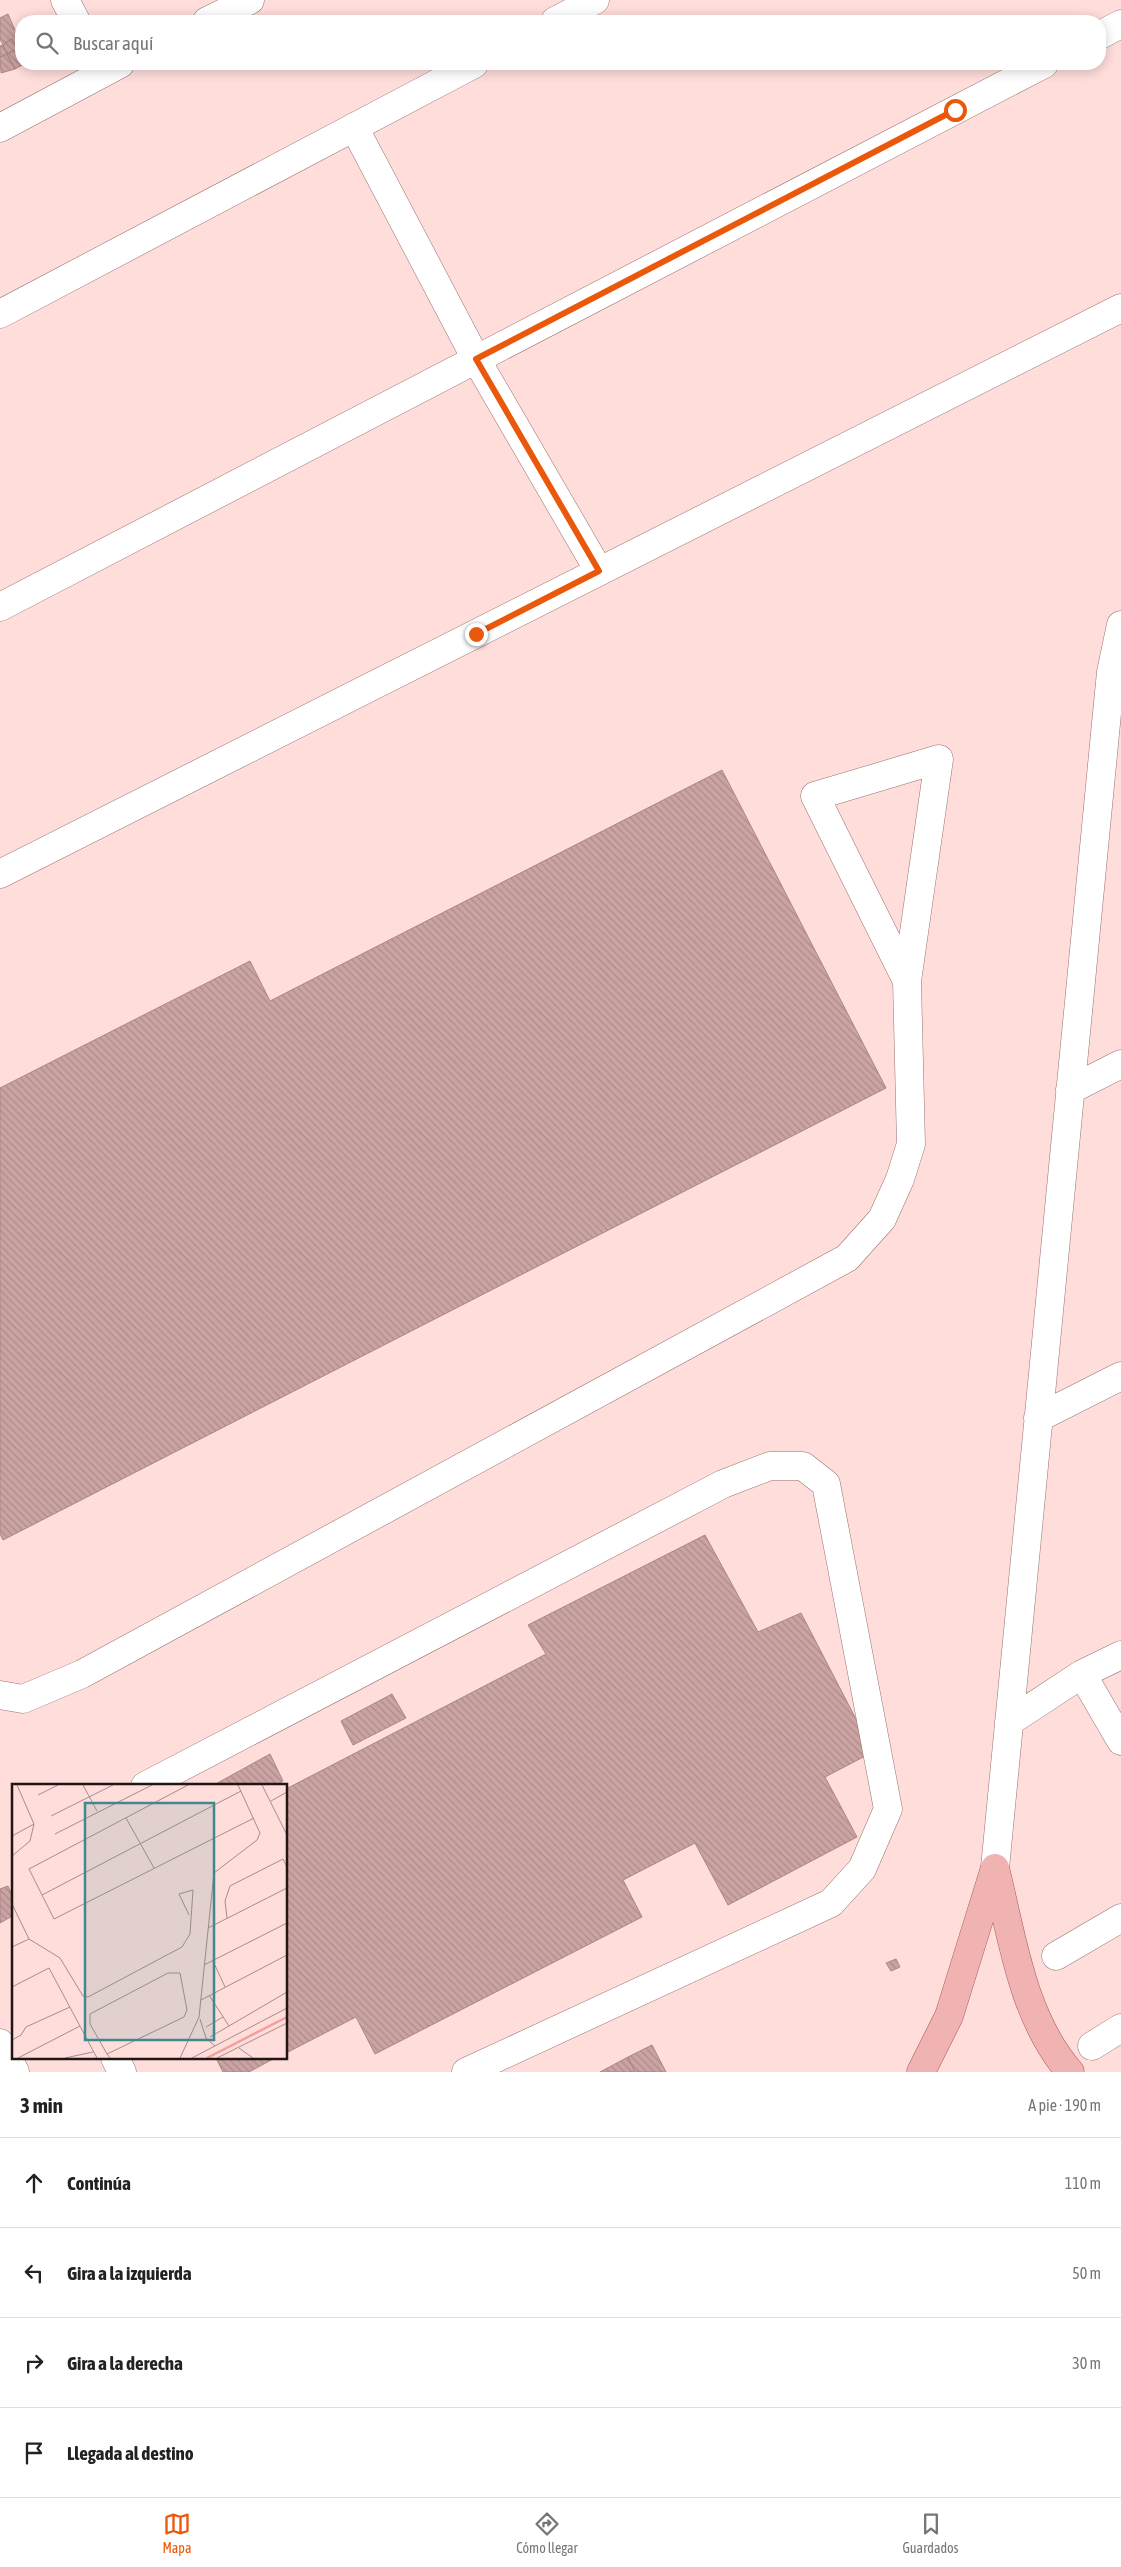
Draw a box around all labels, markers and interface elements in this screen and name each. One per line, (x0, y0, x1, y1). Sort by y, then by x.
search box (15, 15, 1106, 70)
icon: search (33, 29, 61, 57)
text: Buscar aquí (73, 32, 153, 54)
route start (944, 99, 967, 122)
route end (465, 623, 488, 646)
inset map (12, 1784, 288, 2060)
text: 3 min (20, 2093, 63, 2117)
text: A pie · 190 m (1028, 2096, 1101, 2114)
icon: ahead (20, 2169, 48, 2197)
text: Continúa (67, 2172, 131, 2194)
text: 110 m (1065, 2174, 1101, 2192)
icon: left (20, 2259, 48, 2287)
text: Gira a la izquierda (67, 2262, 192, 2284)
text: 50 m (1072, 2264, 1101, 2282)
icon: right (20, 2349, 48, 2377)
text: Gira a la derecha (67, 2352, 183, 2374)
text: 30 m (1072, 2354, 1101, 2372)
icon: arrive (20, 2439, 48, 2467)
text: Llegada al destino (67, 2442, 194, 2464)
tab: Mapa (162, 2510, 191, 2556)
tab: Cómo llegar (516, 2510, 578, 2556)
tab: Guardados (902, 2510, 959, 2556)

